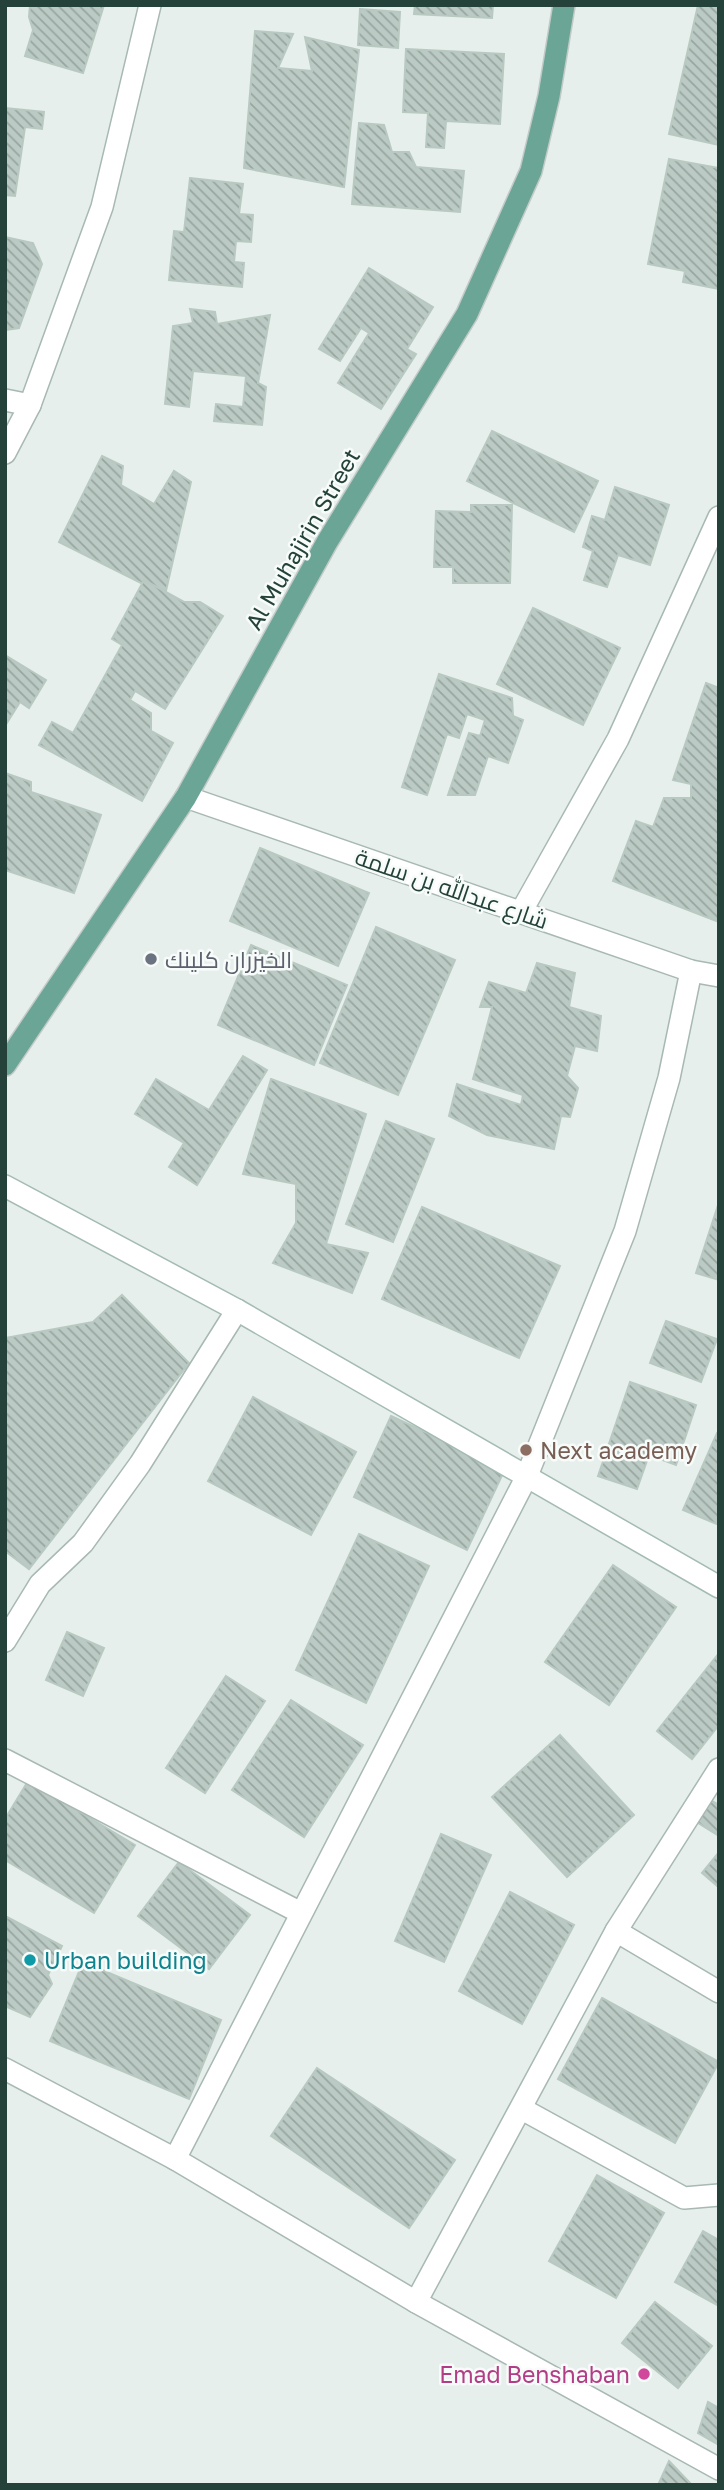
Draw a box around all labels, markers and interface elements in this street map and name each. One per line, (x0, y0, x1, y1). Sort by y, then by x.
street label: Al Muhajirin Street (239, 444, 365, 634)
street label: شارع عبدالله بن سلمة (351, 842, 552, 937)
place label: الخيزران كلينك (165, 945, 292, 974)
marker: الخيزران كلينك (143, 951, 159, 967)
place label: Next academy (540, 1436, 697, 1464)
marker: Next academy (518, 1442, 534, 1458)
place label: Urban building (44, 1946, 207, 1974)
marker: Urban building (22, 1952, 38, 1968)
place label: Emad Benshaban (439, 2360, 630, 2388)
marker: Emad Benshaban (636, 2366, 652, 2382)

